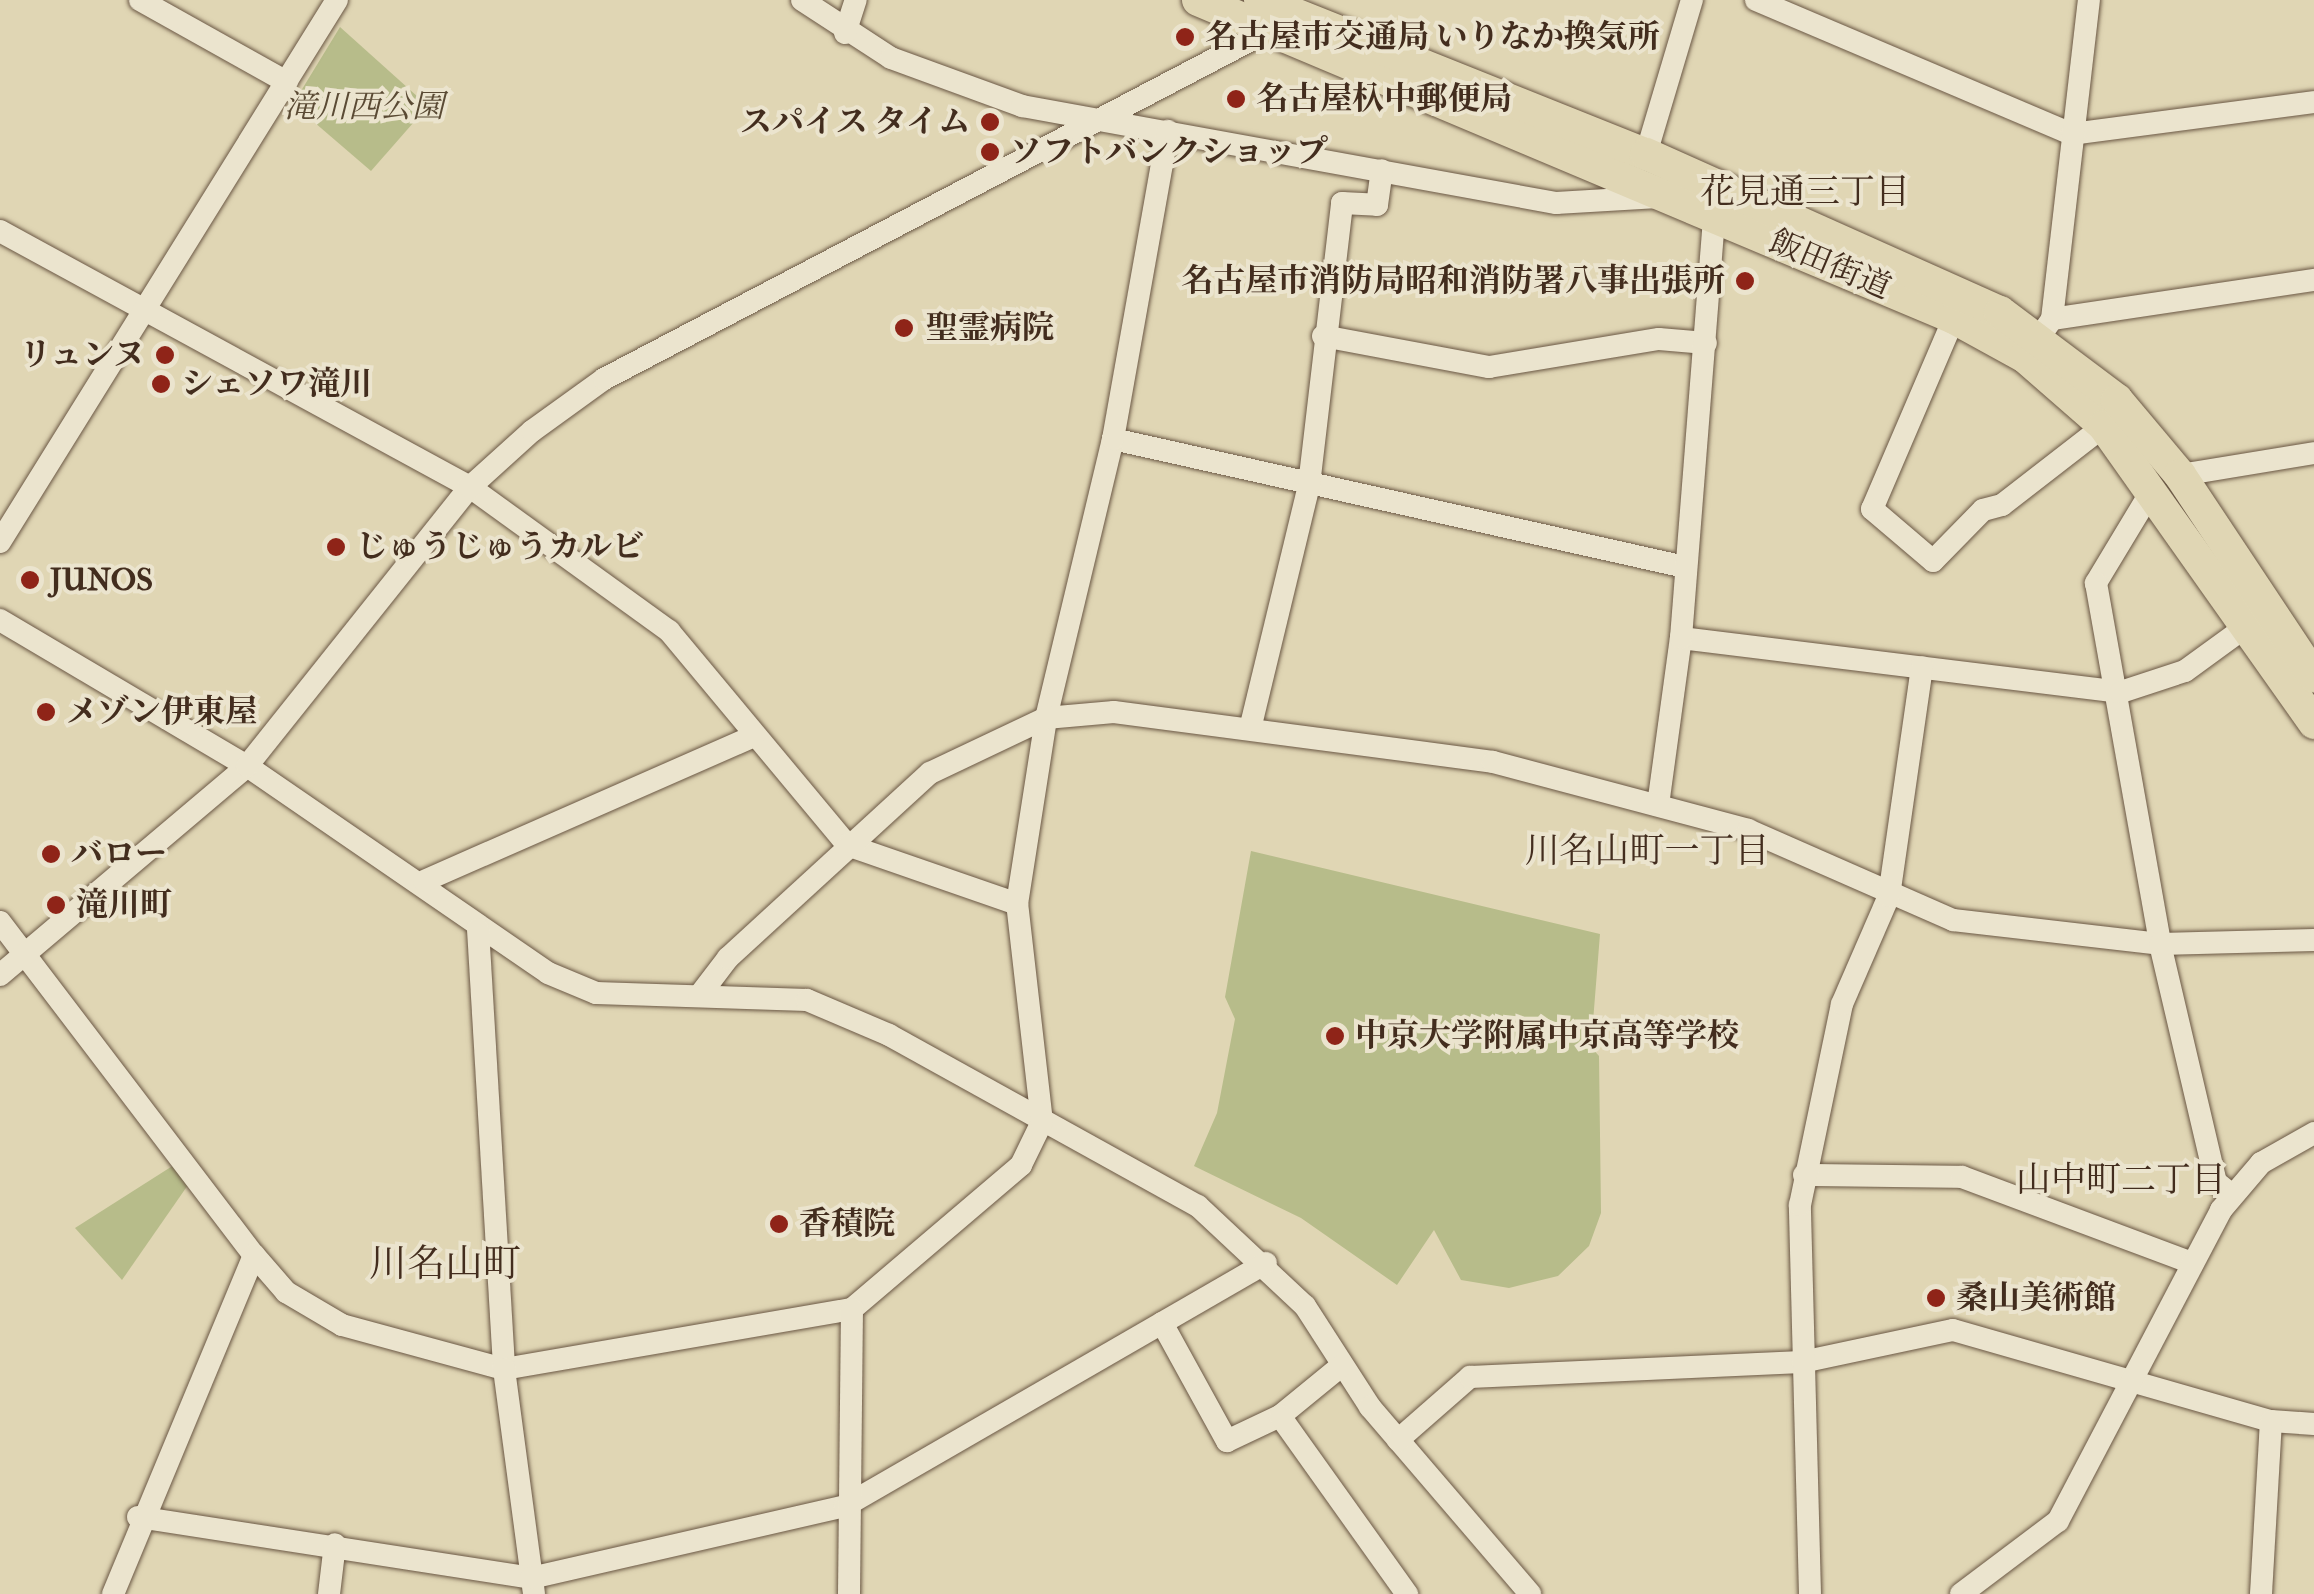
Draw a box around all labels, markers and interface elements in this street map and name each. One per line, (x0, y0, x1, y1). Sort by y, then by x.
place label: 名古屋市交通局 いりなか換気所 (1205, 18, 1660, 56)
marker: 名古屋市交通局 いりなか換気所 (1174, 26, 1196, 48)
place label: 名古屋杁中郵便局 (1256, 80, 1512, 118)
park label: 滝川西公園 (284, 88, 444, 126)
marker: 名古屋杁中郵便局 (1225, 88, 1247, 110)
place label: スパイス タイム (739, 103, 970, 141)
marker: スパイス タイム (979, 111, 1001, 133)
place label: ソフトバンクショップ (1010, 133, 1330, 171)
marker: ソフトバンクショップ (979, 141, 1001, 163)
district label: 花見通三丁目 (1700, 171, 1910, 213)
street label: 飯田街道 (1764, 222, 1896, 308)
place label: 名古屋市消防局昭和消防署八事出張所 (1181, 262, 1725, 300)
marker: 名古屋市消防局昭和消防署八事出張所 (1734, 270, 1756, 292)
place label: 聖霊病院 (926, 309, 1054, 347)
marker: 聖霊病院 (891, 315, 917, 341)
place label: リュンヌ (17, 336, 145, 374)
marker: リュンヌ (154, 344, 176, 366)
place label: シェソワ滝川 (181, 365, 373, 403)
marker: シェソワ滝川 (150, 373, 172, 395)
place label: じゅうじゅうカルビ (356, 528, 644, 566)
marker: じゅうじゅうカルビ (325, 536, 347, 558)
place label: JUNOS (50, 561, 153, 599)
marker: JUNOS (19, 569, 41, 591)
place label: メゾン伊東屋 (66, 693, 258, 731)
marker: メゾン伊東屋 (35, 701, 57, 723)
district label: 川名山町一丁目 (1525, 830, 1769, 872)
place label: バロー (71, 835, 167, 873)
marker: バロー (40, 843, 62, 865)
place label: 滝川町 (76, 886, 172, 924)
marker: 滝川町 (45, 894, 67, 916)
place label: 中京大学附属中京高等学校 (1355, 1017, 1739, 1055)
marker: 中京大学附属中京高等学校 (1324, 1025, 1346, 1047)
district label: 山中町二丁目 (2016, 1159, 2226, 1201)
place label: 香積院 (799, 1205, 895, 1243)
marker: 香積院 (768, 1213, 790, 1235)
district label: 川名山町 (369, 1241, 521, 1287)
place label: 桑山美術館 (1956, 1279, 2116, 1317)
marker: 桑山美術館 (1925, 1287, 1947, 1309)

